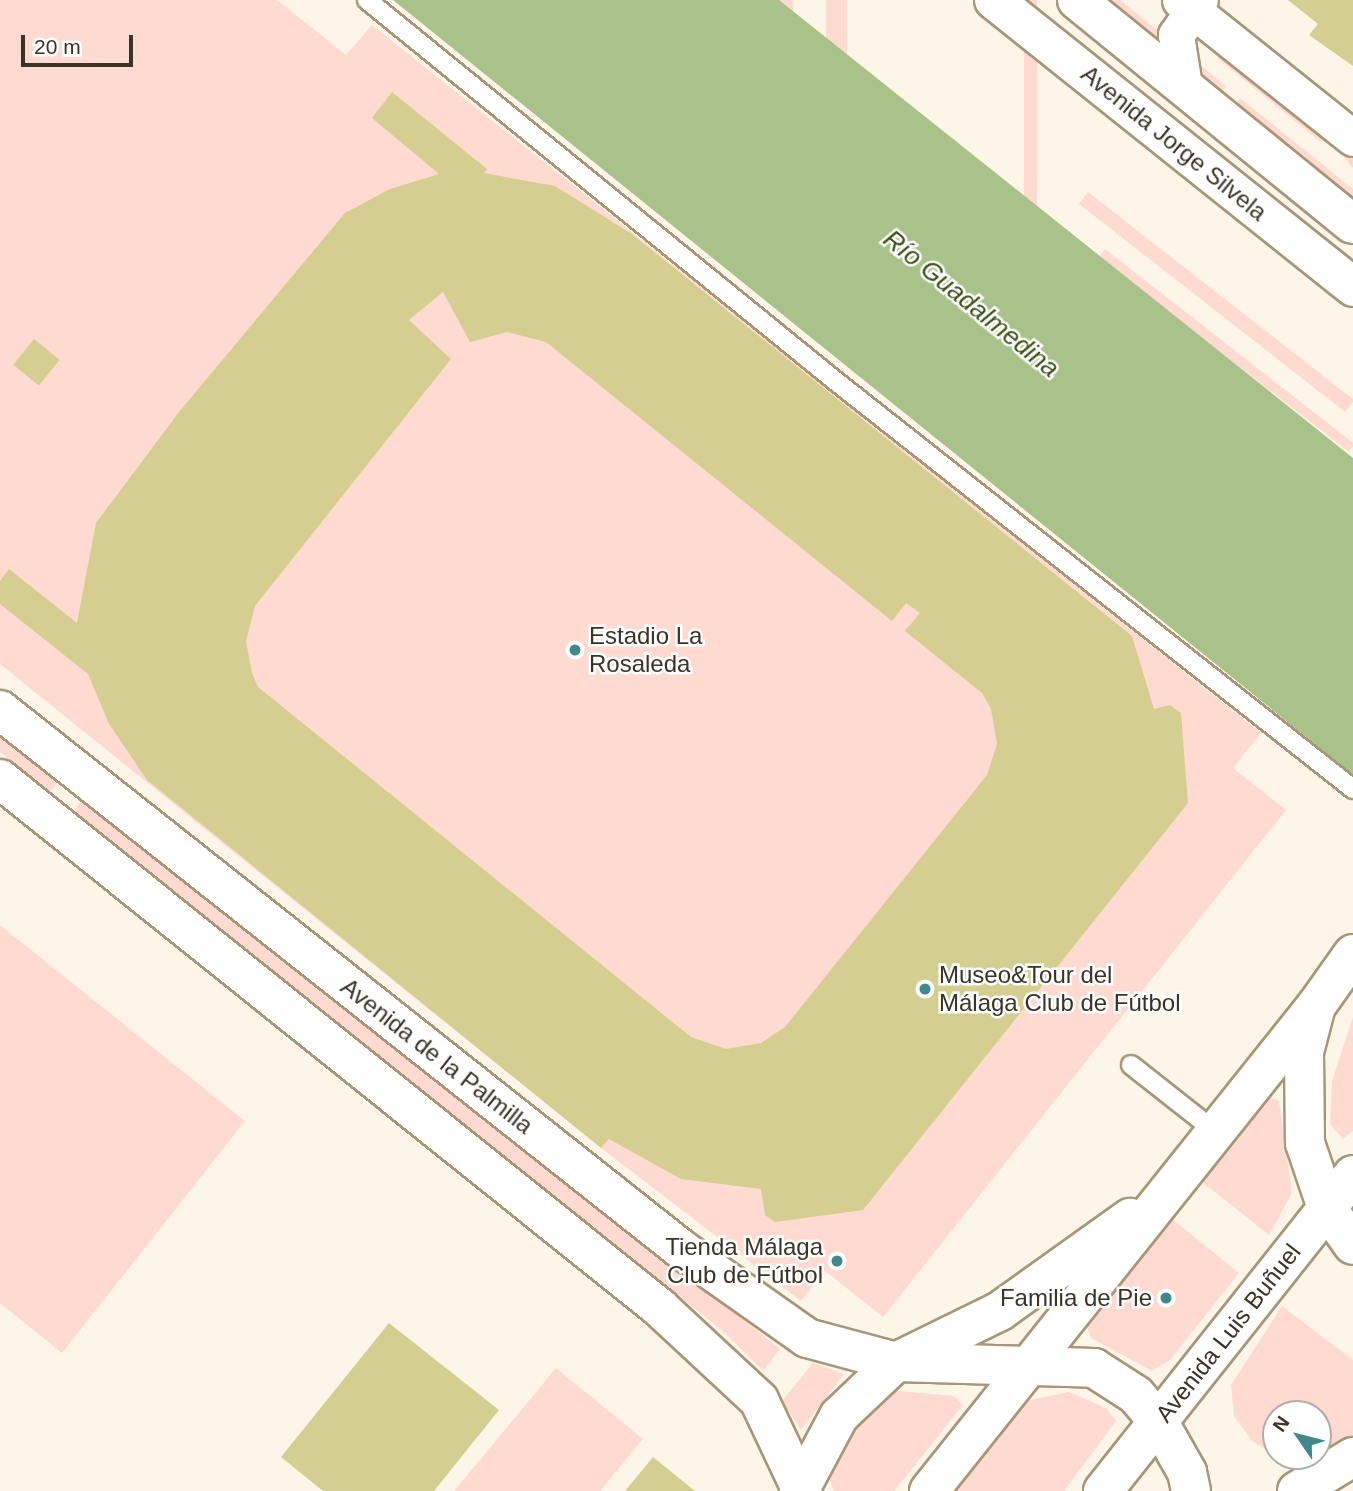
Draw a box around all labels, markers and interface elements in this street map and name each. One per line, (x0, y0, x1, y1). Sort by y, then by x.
scale bar (24, 21, 136, 65)
text: 20 m (34, 35, 81, 58)
street label: Avenida Jorge Silvela (1075, 59, 1273, 227)
water label: Río Guadalmedina (877, 224, 1065, 384)
place label: Estadio La Rosaleda (589, 622, 702, 678)
marker: Estadio La Rosaleda (567, 642, 583, 658)
place label: Museo&Tour del Málaga Club de Fútbol (939, 961, 1180, 1017)
street label: Avenida de la Palmilla (335, 972, 539, 1140)
marker: Museo&Tour del Málaga Club de Fútbol (917, 981, 933, 997)
place label: Tienda Málaga Club de Fútbol (665, 1233, 823, 1289)
street label: Avenida Luis Buñuel (1149, 1238, 1307, 1428)
marker: Tienda Málaga Club de Fútbol (829, 1253, 845, 1269)
place label: Familia de Pie (1000, 1284, 1152, 1312)
marker: Familia de Pie (1158, 1290, 1174, 1306)
north arrow (1262, 1400, 1332, 1470)
text: N (1268, 1412, 1294, 1435)

